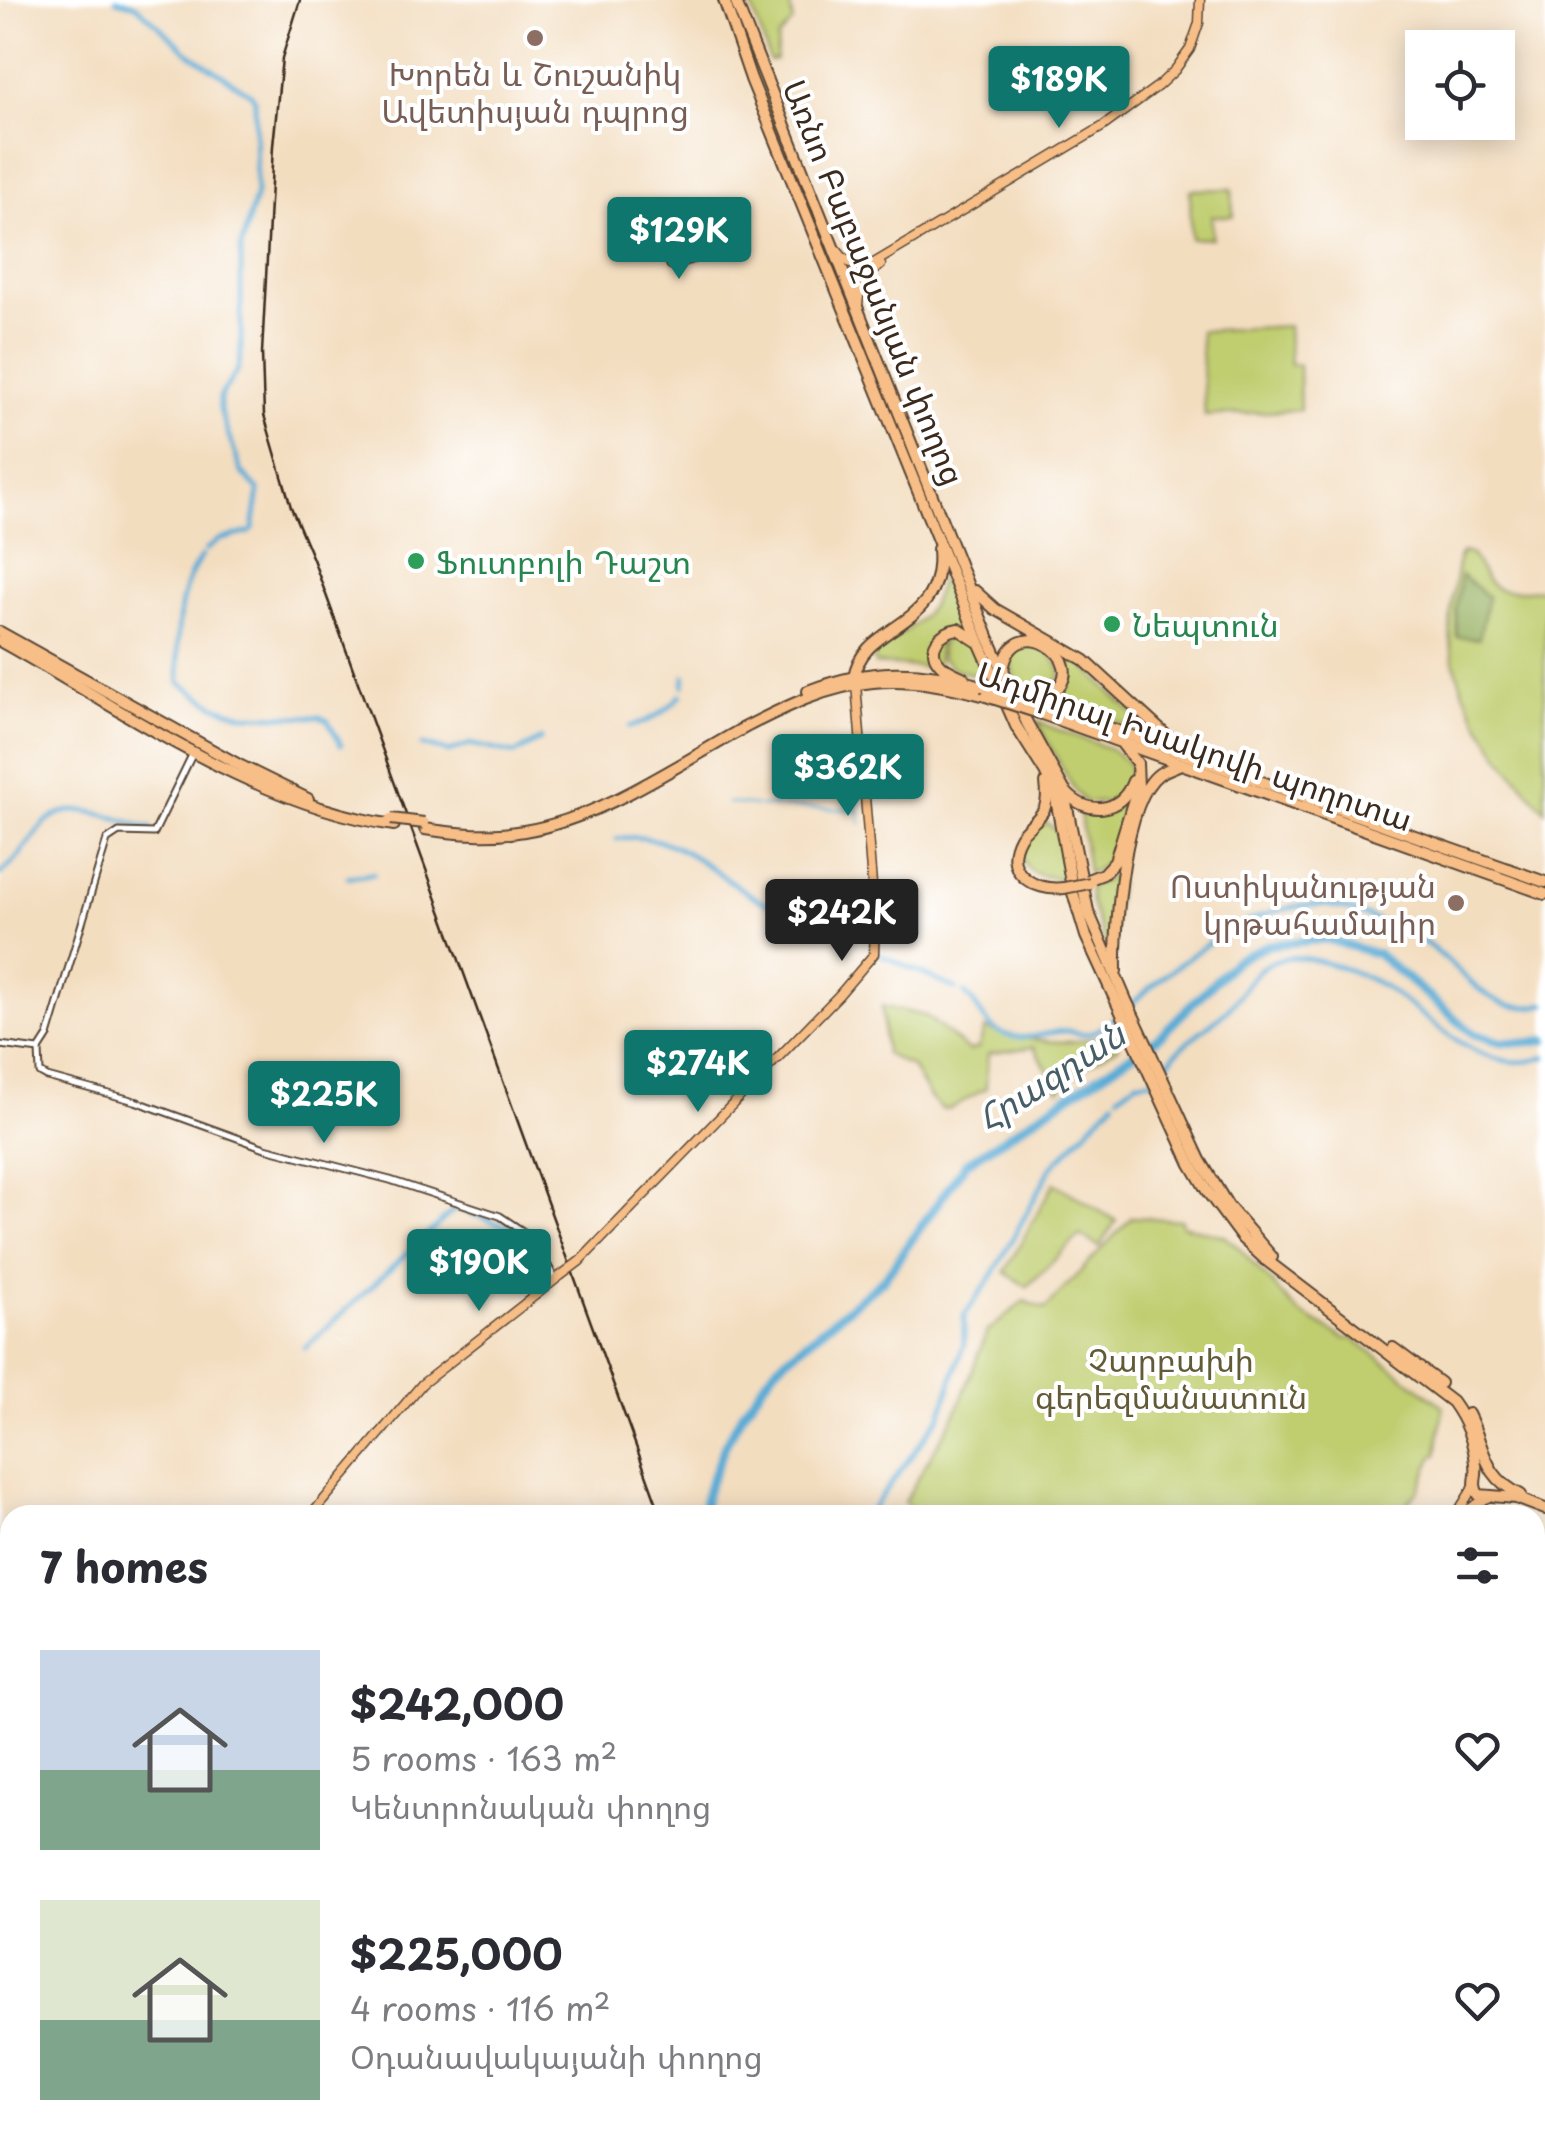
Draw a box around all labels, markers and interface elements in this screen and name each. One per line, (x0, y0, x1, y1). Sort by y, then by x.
marker: Խորեն և Շուշանիկ Ավետիսյան դպրոց (524, 27, 546, 49)
map controls (1405, 30, 1515, 140)
button: locate (1405, 30, 1515, 140)
pin: $189K (989, 46, 1129, 131)
place label: Խորեն և Շուշանիկ Ավետիսյան դպրոց (381, 49, 689, 134)
text: $189K (1010, 54, 1108, 102)
street label: Առնո Բաբաջանյան փողոց (772, 72, 978, 492)
pin: $129K (609, 197, 749, 282)
text: $129K (629, 205, 729, 253)
place label: Ֆուտբոլի Դաշտ (436, 537, 691, 585)
marker: Ֆուտբոլի Դաշտ (405, 550, 427, 572)
place label: Նեպտուն (1132, 600, 1279, 648)
marker: Նեպտուն (1101, 613, 1123, 635)
street label: Ադմիրալ Իսակովի պողոտա (971, 648, 1419, 842)
pin: $362K (778, 734, 918, 819)
text: $362K (794, 742, 902, 790)
place label: Ոստիկանության կրթահամալիր (1170, 861, 1436, 946)
pin: $242K (772, 879, 912, 964)
text: $242K (787, 887, 897, 935)
marker: Ոստիկանության կրթահամալիր (1445, 892, 1467, 914)
water label: Հրազդան (965, 1006, 1136, 1143)
pin: $274K (628, 1030, 768, 1115)
text: $274K (646, 1038, 750, 1086)
pin: $225K (254, 1061, 394, 1146)
text: $225K (270, 1069, 378, 1117)
pin: $190K (409, 1229, 549, 1314)
text: $190K (429, 1237, 529, 1285)
park label: Չարբախի գերեզմանատուն (1035, 1335, 1307, 1420)
text: 7 homes (40, 1534, 208, 1597)
icon: filters (1450, 1538, 1505, 1593)
text: $242,000 (350, 1671, 564, 1734)
icon: home (120, 1690, 240, 1810)
icon: heart (1450, 1723, 1505, 1778)
text: 5 rooms · 163 m² (350, 1734, 617, 1782)
text: Կենտրոնական փողոց (350, 1782, 711, 1830)
text: $225,000 (350, 1921, 563, 1984)
icon: home (120, 1940, 240, 2060)
icon: heart (1450, 1973, 1505, 2028)
text: 4 rooms · 116 m² (350, 1984, 611, 2032)
text: Օդանավակայանի փողոց (350, 2032, 763, 2080)

